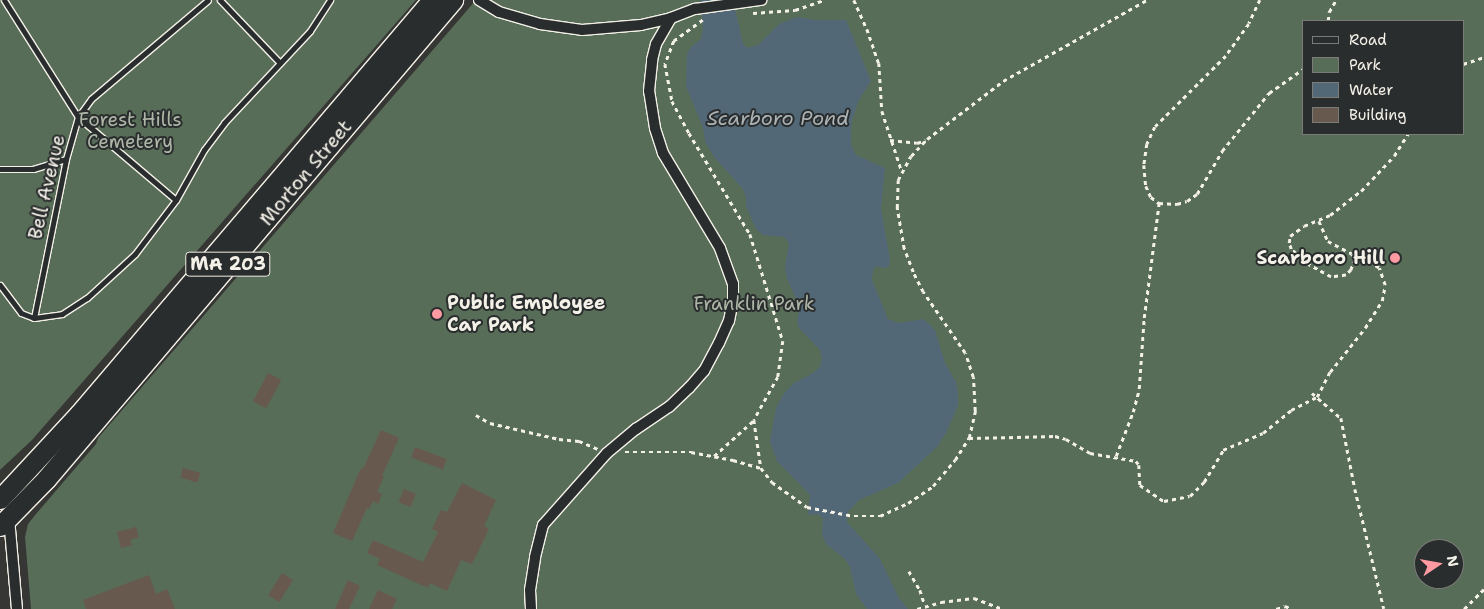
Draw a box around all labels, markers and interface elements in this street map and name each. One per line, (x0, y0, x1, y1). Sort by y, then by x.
legend (1302, 20, 1464, 135)
text: Road (1349, 30, 1387, 50)
text: Park (1349, 55, 1381, 75)
text: Water (1349, 80, 1393, 100)
text: Building (1349, 105, 1406, 125)
water label: Scarboro Pond (707, 106, 849, 130)
park label: Forest Hills Cemetery (78, 109, 182, 153)
street label: Morton Street (255, 116, 357, 230)
street label: Bell Avenue (24, 133, 70, 241)
place label: Scarboro Hill (1257, 247, 1385, 269)
road number: MA 203 (184, 248, 272, 280)
marker: Scarboro Hill (1389, 252, 1401, 264)
place label: Public Employee Car Park (447, 292, 605, 336)
park label: Franklin Park (693, 293, 815, 315)
marker: Public Employee Car Park (431, 308, 443, 320)
north arrow (1414, 539, 1464, 589)
text: N (1443, 554, 1463, 568)

